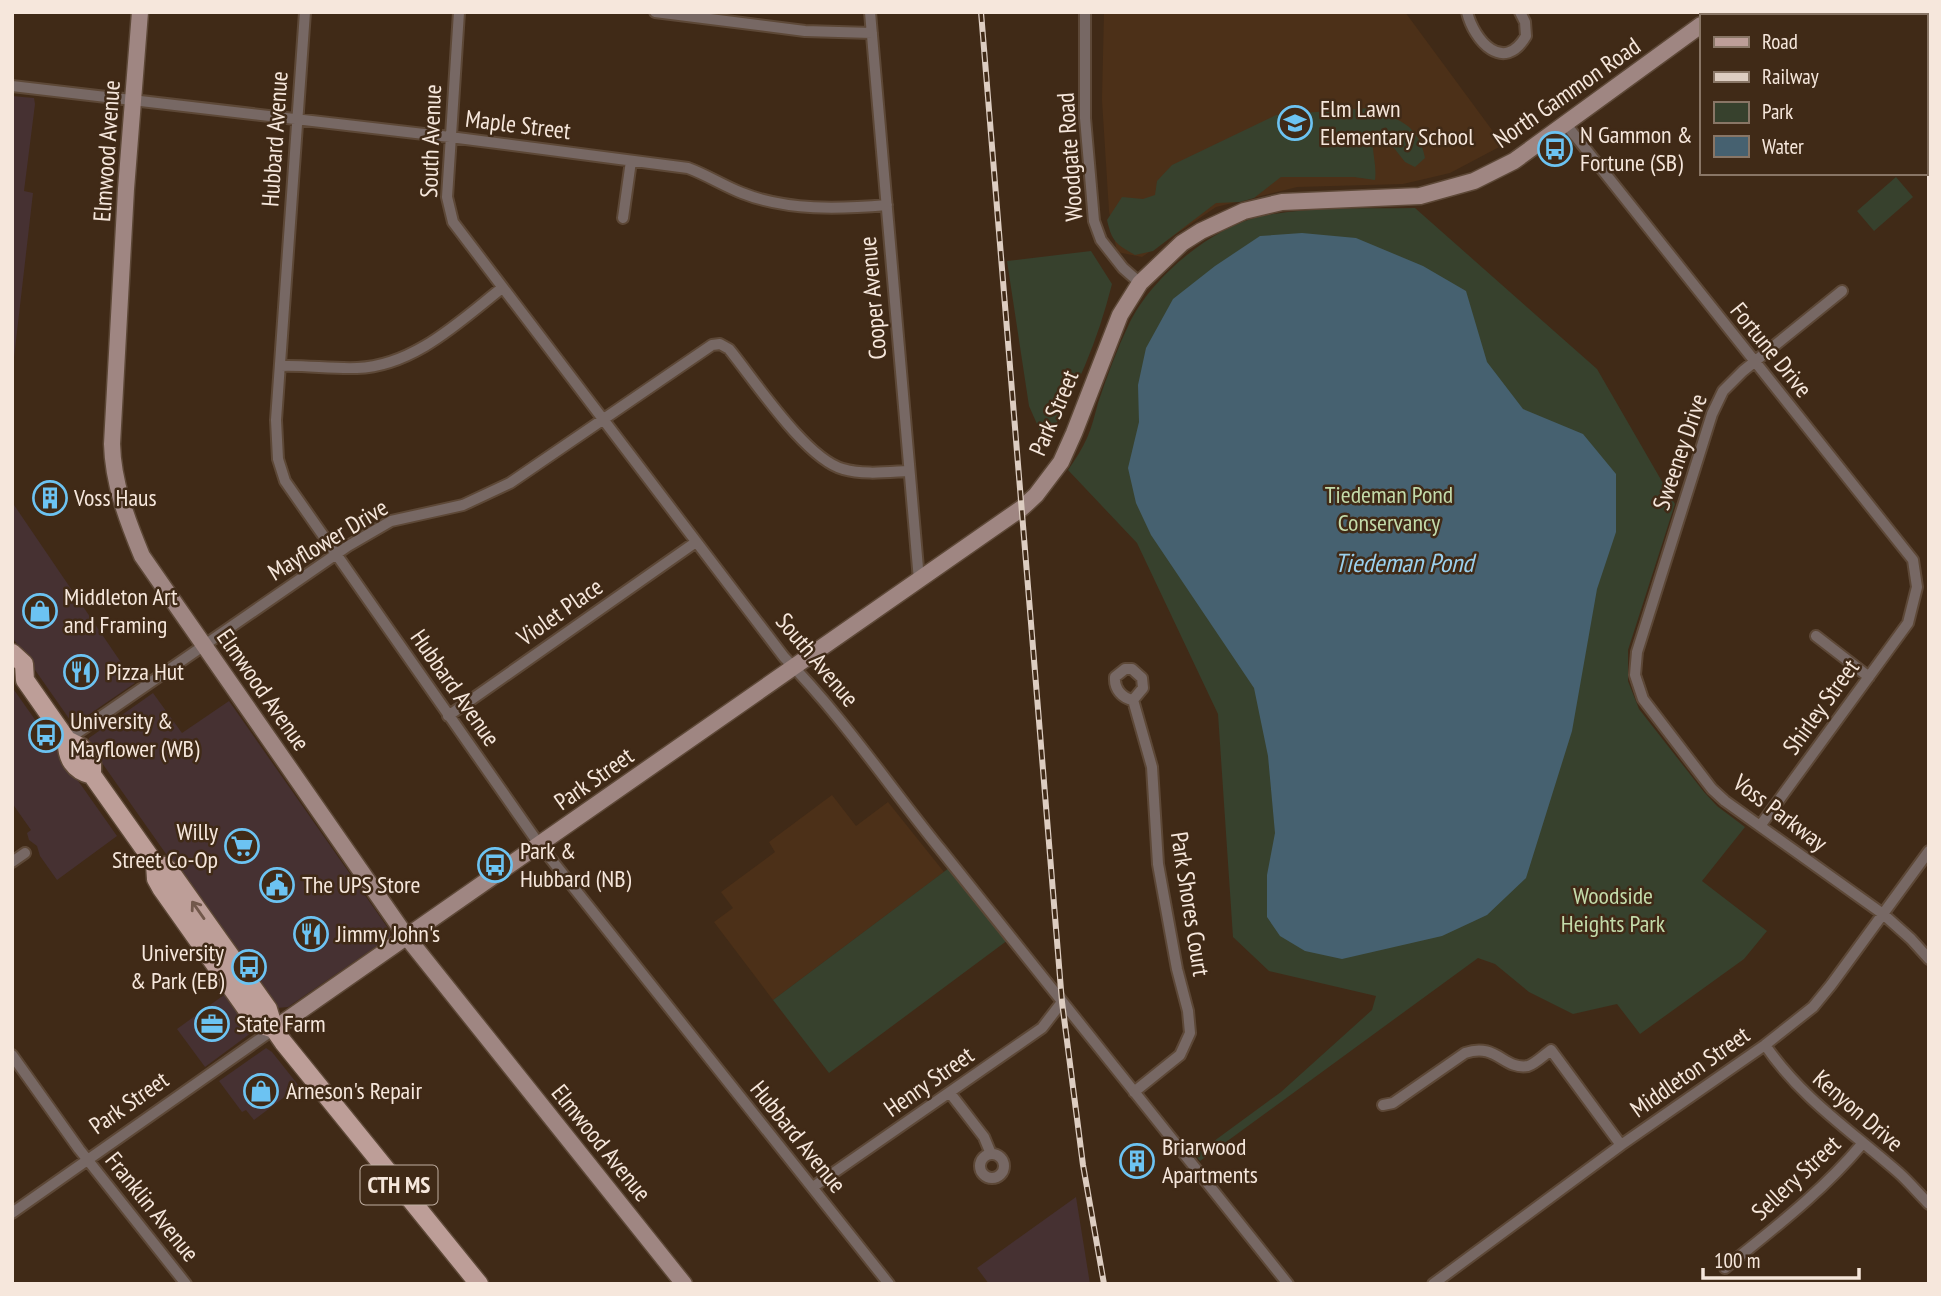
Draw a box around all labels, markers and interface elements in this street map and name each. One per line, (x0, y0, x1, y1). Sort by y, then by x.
legend (1700, 14, 1927, 175)
text: Road (1762, 28, 1798, 55)
street label: North Gammon Road (1487, 30, 1646, 155)
text: Railway (1762, 63, 1819, 90)
street label: Hubbard Avenue (254, 70, 295, 208)
street label: Elmwood Avenue (86, 79, 127, 223)
street label: South Avenue (413, 84, 448, 198)
street label: Woodgate Road (1050, 92, 1089, 222)
place label: Elm Lawn Elementary School (1320, 93, 1474, 152)
text: Park (1762, 98, 1793, 125)
street label: Maple Street (464, 103, 573, 146)
school or university icon: Elm Lawn Elementary School (1276, 104, 1314, 142)
place label: N Gammon & Fortune (SB) (1580, 119, 1692, 178)
bus stop icon: N Gammon & Fortune (SB) (1536, 130, 1574, 168)
text: Water (1762, 133, 1804, 160)
street label: Cooper Avenue (852, 235, 893, 361)
street label: Fortune Drive (1724, 296, 1819, 404)
street label: Park Street (1022, 365, 1086, 460)
street label: Sweeney Drive (1645, 390, 1714, 514)
building icon: Voss Haus (31, 479, 69, 517)
park label: Tiedeman Pond Conservancy (1325, 479, 1453, 538)
place label: Voss Haus (73, 482, 157, 513)
street label: Mayflower Drive (262, 492, 393, 587)
water label: Tiedeman Pond (1334, 546, 1477, 579)
street label: Violet Place (510, 571, 609, 653)
place label: Middleton Art and Framing (64, 581, 178, 640)
shop icon: Middleton Art and Framing (21, 592, 59, 630)
street label: South Avenue (769, 606, 866, 713)
street label: Elmwood Avenue (210, 623, 317, 757)
street label: Hubbard Avenue (404, 623, 507, 752)
street label: Shirley Street (1775, 652, 1866, 761)
restaurant icon: Pizza Hut (62, 653, 100, 691)
place label: Pizza Hut (106, 656, 184, 687)
place label: University & Mayflower (WB) (70, 705, 200, 764)
bus stop icon: University & Mayflower (WB) (27, 716, 65, 754)
street label: Park Street (548, 740, 640, 817)
street label: Voss Parkway (1726, 766, 1834, 858)
place label: Willy Street Co-Op (112, 816, 218, 875)
supermarket icon: Willy Street Co-Op (223, 827, 261, 865)
street label: Park Shores Court (1164, 829, 1217, 979)
place label: Park & Hubbard (NB) (520, 835, 632, 894)
bus stop icon: Park & Hubbard (NB) (476, 846, 514, 884)
public building icon: The UPS Store (258, 866, 296, 904)
place label: The UPS Store (302, 869, 421, 900)
park label: Woodside Heights Park (1561, 880, 1666, 939)
one-way arrow (191, 901, 205, 920)
restaurant icon: Jimmy John's (292, 915, 330, 953)
place label: Jimmy John's (335, 918, 440, 949)
place label: University & Park (EB) (130, 937, 224, 996)
bus stop icon: University & Park (EB) (230, 948, 268, 986)
office icon: State Farm (193, 1005, 231, 1043)
place label: State Farm (236, 1008, 326, 1039)
street label: Middleton Street (1624, 1019, 1756, 1124)
street label: Henry Street (878, 1039, 980, 1124)
street label: Kenyon Drive (1807, 1063, 1910, 1158)
street label: Park Street (83, 1064, 175, 1141)
shop icon: Arneson's Repair (242, 1072, 280, 1110)
street label: Hubbard Avenue (744, 1074, 853, 1199)
place label: Arneson's Repair (286, 1075, 422, 1106)
street label: Elmwood Avenue (545, 1078, 658, 1208)
street label: Sellery Street (1745, 1128, 1847, 1227)
place label: Briarwood Apartments (1162, 1131, 1258, 1190)
building icon: Briarwood Apartments (1118, 1142, 1156, 1180)
street label: Franklin Avenue (99, 1145, 206, 1268)
road number: CTH MS (360, 1166, 438, 1204)
scale bar (1703, 1236, 1859, 1280)
text: 100 m (1714, 1247, 1760, 1274)

